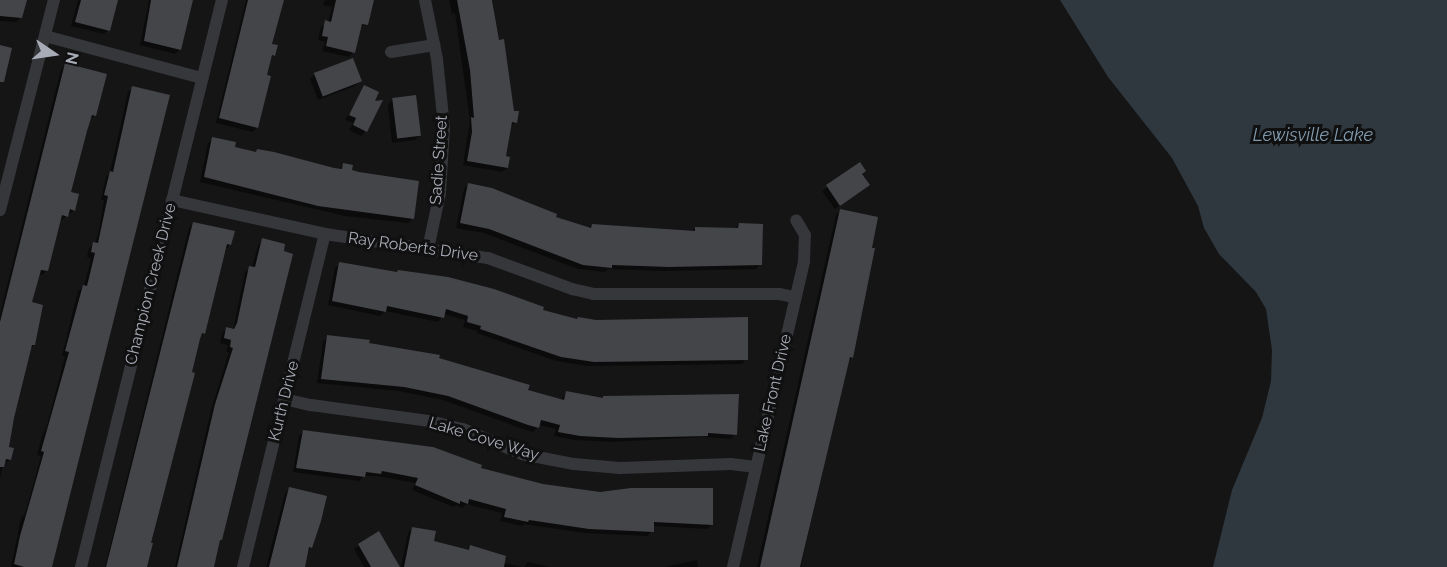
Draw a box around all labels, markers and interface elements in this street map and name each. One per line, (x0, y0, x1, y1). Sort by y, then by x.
north arrow (24, 24, 84, 84)
text: N (61, 50, 83, 66)
street label: Sadie Street (426, 115, 452, 205)
water label: Lewisville Lake (1253, 124, 1373, 146)
street label: Champion Creek Drive (122, 201, 180, 367)
street label: Ray Roberts Drive (347, 228, 479, 266)
street label: Lake Front Drive (750, 332, 796, 454)
street label: Kurth Drive (265, 359, 303, 443)
street label: Lake Cove Way (426, 413, 542, 465)

